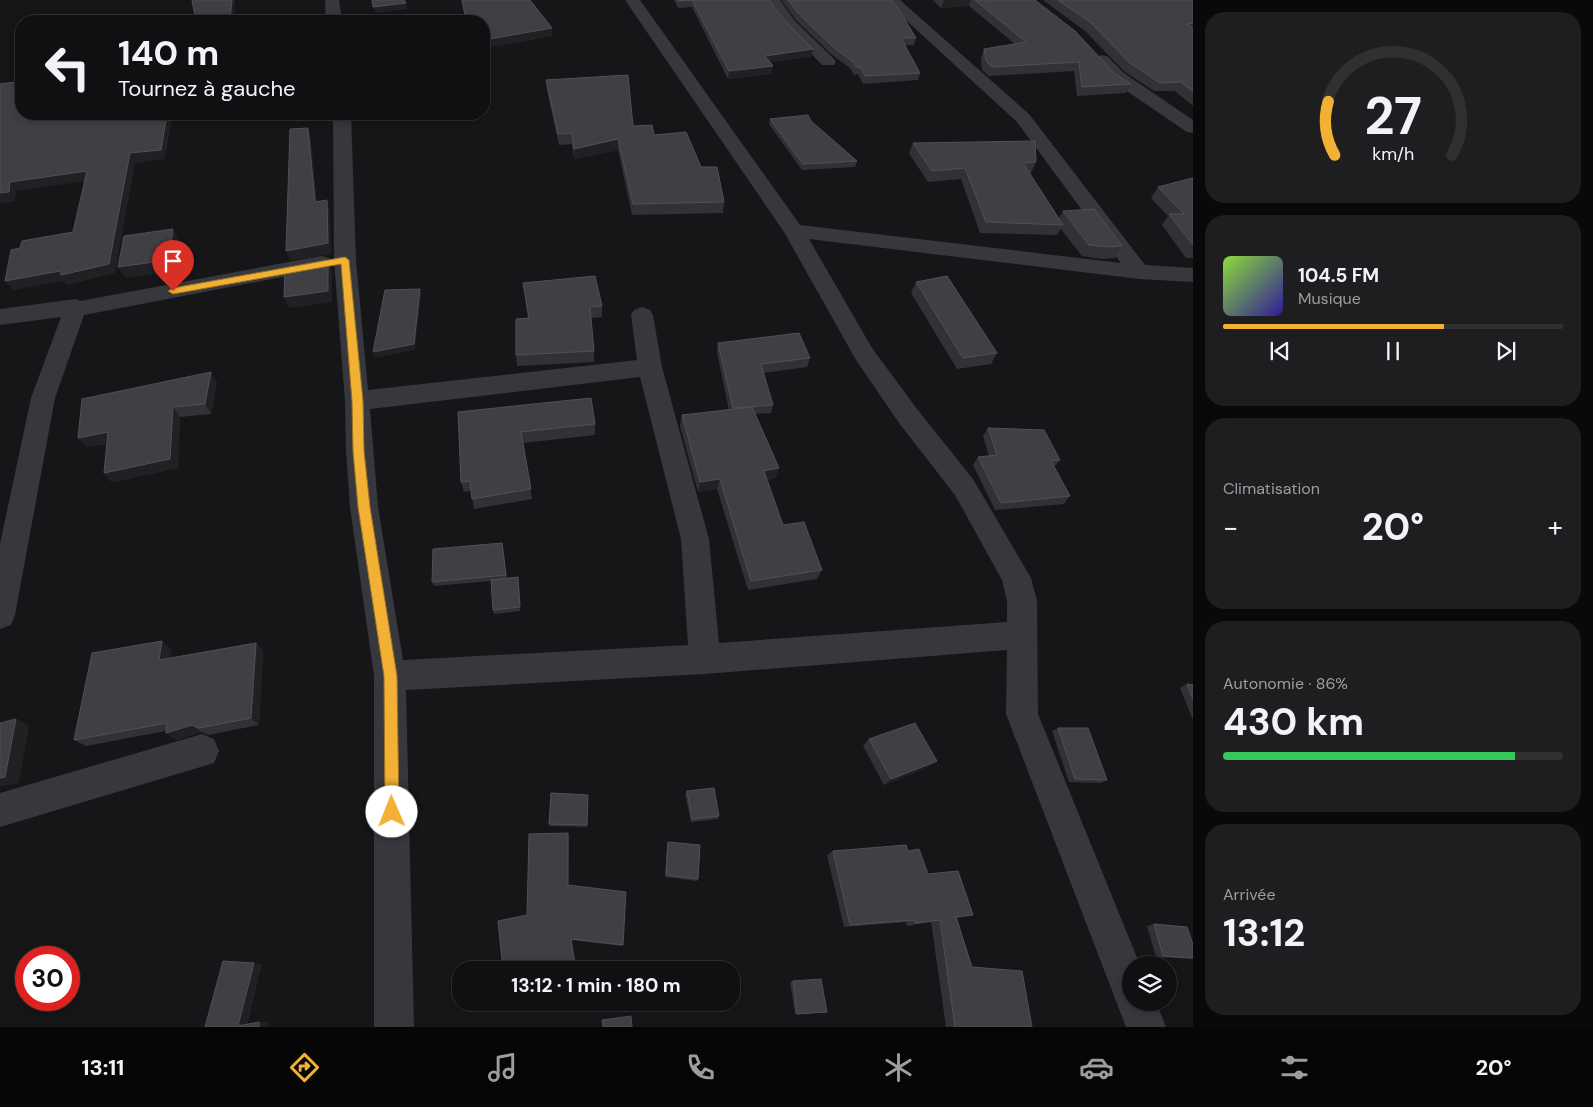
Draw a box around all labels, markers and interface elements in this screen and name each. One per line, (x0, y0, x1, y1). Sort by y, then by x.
text: 140 m (118, 30, 219, 76)
icon: left (35, 35, 100, 100)
text: Tournez à gauche (118, 74, 296, 103)
text: 27 (1364, 82, 1422, 150)
text: km/h (1372, 142, 1414, 166)
pin (152, 240, 194, 291)
icon: arrive (159, 247, 187, 275)
text: 104.5 FM (1298, 263, 1379, 288)
text: Musique (1298, 288, 1361, 309)
icon: previous (1266, 337, 1294, 365)
icon: pause (1379, 337, 1407, 365)
icon: next (1492, 337, 1520, 365)
text: Climatisation (1223, 478, 1320, 499)
text: 20° (1362, 502, 1424, 552)
text: − (1223, 509, 1238, 546)
text: + (1548, 509, 1563, 546)
text: Autonomie · 86% (1223, 673, 1348, 694)
text: 430 km (1223, 697, 1364, 747)
position arrow (365, 785, 417, 837)
text: Arrivée (1223, 884, 1276, 905)
text: 13:12 (1223, 908, 1305, 958)
speed limit sign: 30 (15, 946, 80, 1011)
map controls (1122, 956, 1177, 1011)
button: layers (1122, 956, 1177, 1011)
text: 13:12 · 1 min · 180 m (511, 973, 681, 998)
icon: directions (287, 1050, 322, 1085)
icon: music (485, 1050, 520, 1085)
icon: phone (683, 1050, 718, 1085)
icon: climate (881, 1050, 916, 1085)
icon: car (1079, 1050, 1114, 1085)
icon: filters (1277, 1050, 1312, 1085)
text: 13:11 (82, 1053, 124, 1082)
text: 20° (1475, 1053, 1511, 1082)

